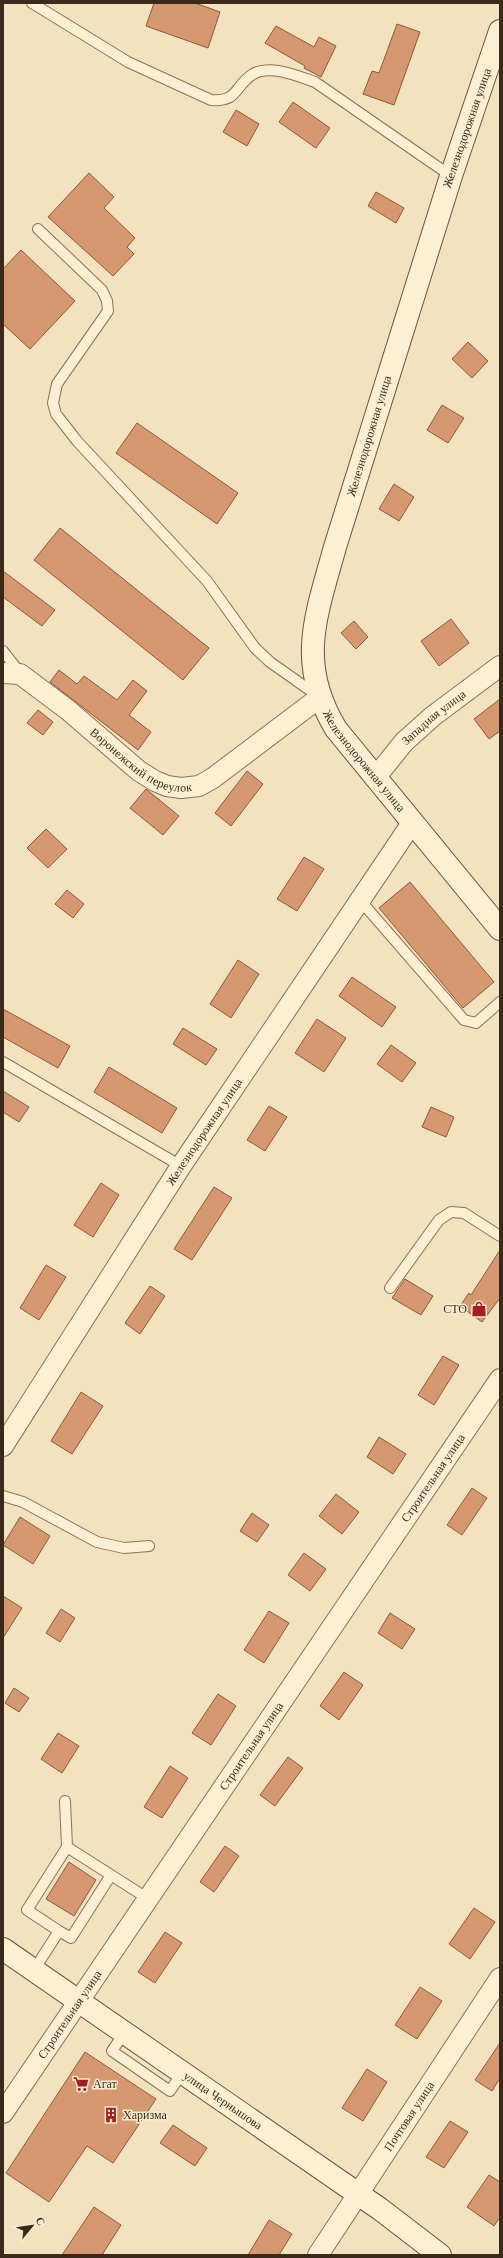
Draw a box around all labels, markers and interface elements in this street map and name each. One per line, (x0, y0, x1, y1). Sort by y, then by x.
street label: Железнодорожная улица (440, 66, 494, 190)
street label: Железнодорожная улица (344, 373, 394, 498)
street label: Западная улица (399, 686, 469, 748)
street label: Железнодорожная улица (320, 708, 408, 815)
street label: Воронежский переулок (87, 725, 193, 795)
street label: Железнодорожная улица (163, 1075, 245, 1188)
shop icon: СТО (470, 1300, 488, 1318)
place label: СТО (443, 1302, 467, 1316)
street label: Строительная улица (398, 1430, 468, 1525)
street label: Строительная улица (217, 1699, 287, 1793)
street label: Строительная улица (35, 1967, 105, 2061)
street label: улица Чернышова (181, 2069, 265, 2133)
supermarket icon: Агат (72, 2075, 90, 2093)
place label: Агат (93, 2077, 118, 2091)
street label: Почтовая улица (381, 2078, 437, 2154)
building icon: Харизма (102, 2106, 120, 2124)
place label: Харизма (123, 2108, 167, 2122)
north arrow (12, 2206, 52, 2246)
text: С (34, 2215, 48, 2228)

